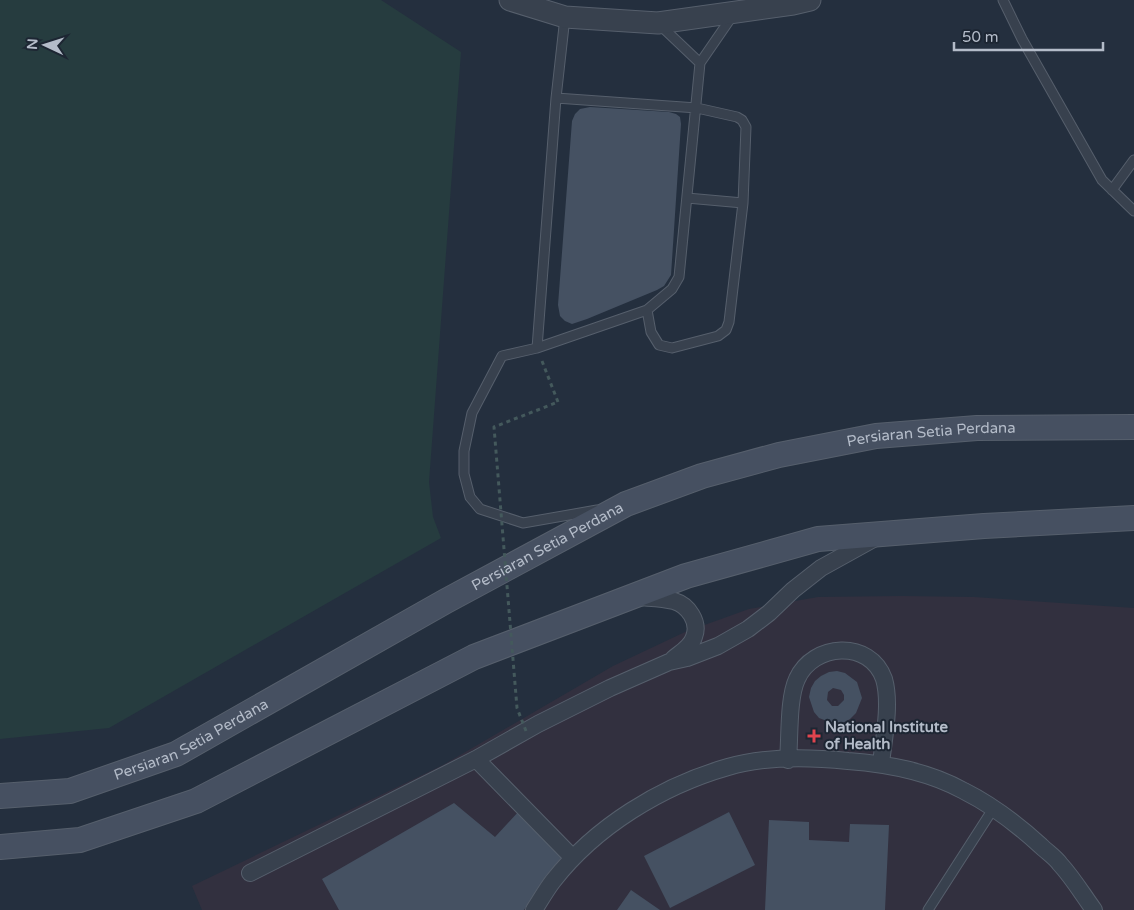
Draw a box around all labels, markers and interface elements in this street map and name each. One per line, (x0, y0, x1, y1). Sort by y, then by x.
north arrow (20, 20, 70, 70)
scale bar (954, 20, 1103, 52)
text: 50 m (962, 28, 999, 46)
text: N (24, 38, 41, 50)
street label: Persiaran Setia Perdana (845, 419, 1016, 451)
street label: Persiaran Setia Perdana (468, 498, 626, 595)
street label: Persiaran Setia Perdana (111, 695, 271, 784)
place label: National Institute of Health (825, 718, 948, 753)
marker: National Institute of Health (807, 729, 821, 743)

